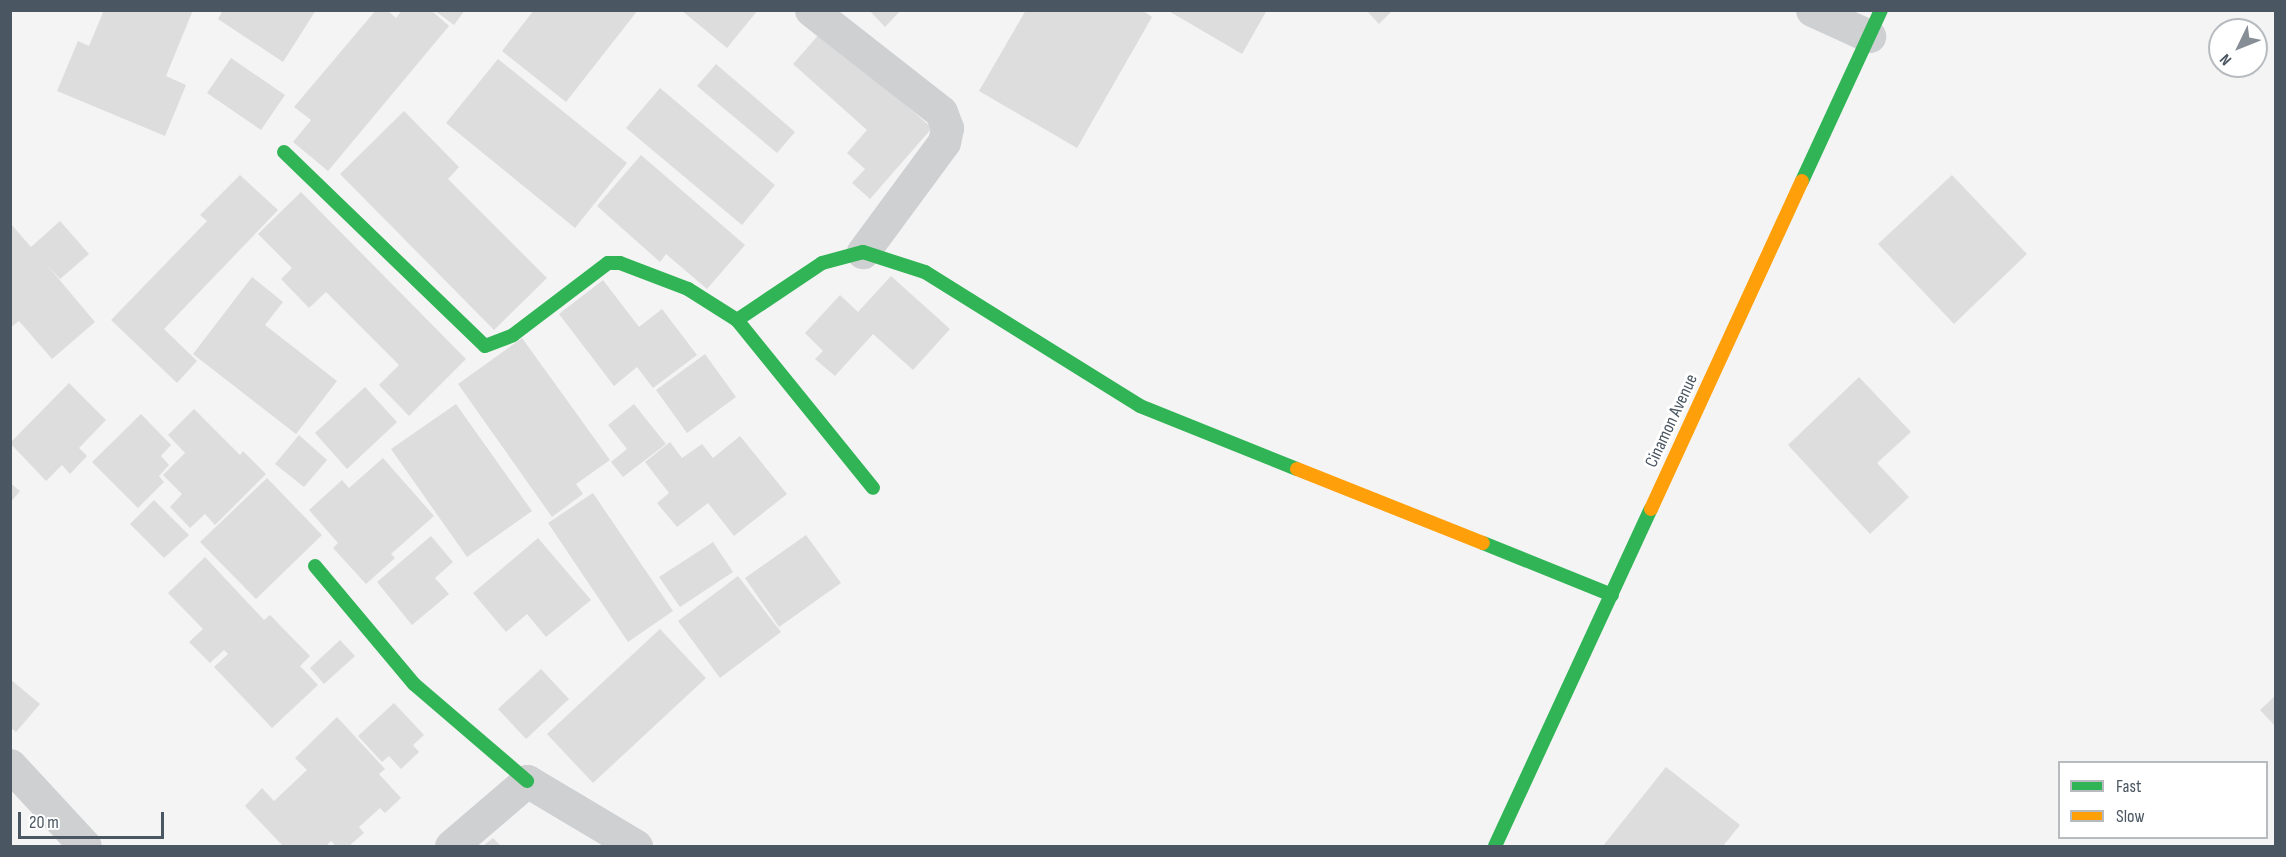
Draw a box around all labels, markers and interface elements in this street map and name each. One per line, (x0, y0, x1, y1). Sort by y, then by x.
north arrow (2208, 18, 2268, 78)
text: N (2216, 50, 2236, 69)
street label: Cinamon Avenue (1641, 371, 1703, 471)
legend (2058, 761, 2268, 839)
text: Fast (2116, 776, 2141, 797)
scale bar (21, 800, 166, 838)
text: Slow (2116, 806, 2145, 827)
text: 20 m (29, 812, 59, 833)

